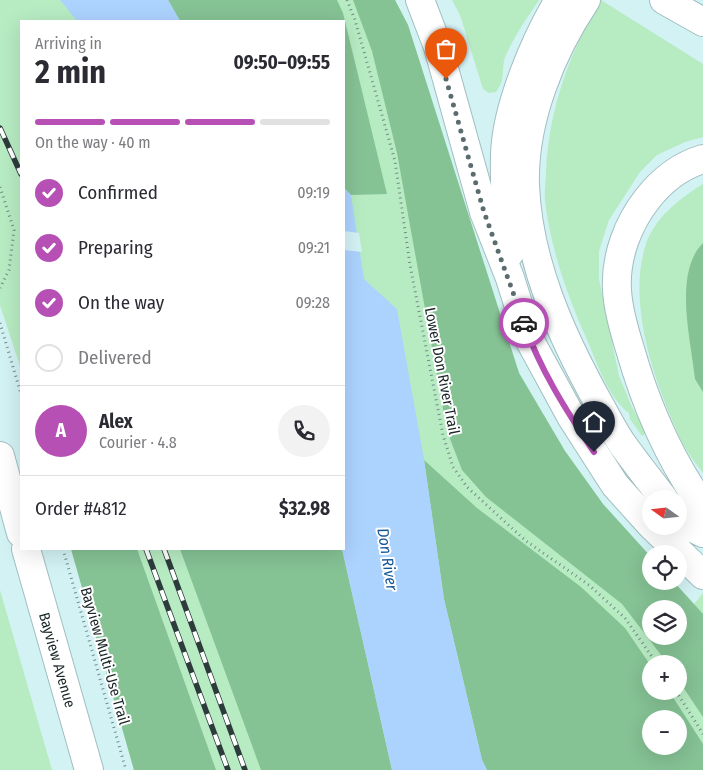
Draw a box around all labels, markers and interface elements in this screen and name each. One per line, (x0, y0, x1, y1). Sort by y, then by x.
pin (425, 28, 467, 79)
text: Arriving in (35, 34, 102, 53)
icon: bag (432, 35, 460, 63)
text: 09:50–09:55 (234, 51, 330, 74)
text: 2 min (35, 53, 106, 91)
text: On the way · 40 m (35, 133, 151, 152)
icon: check (35, 179, 63, 207)
text: Confirmed (78, 181, 158, 204)
text: 09:19 (297, 183, 330, 202)
icon: check (35, 234, 63, 262)
text: Preparing (78, 236, 153, 259)
text: 09:21 (298, 238, 330, 257)
icon: check (35, 289, 63, 317)
text: On the way (78, 291, 164, 314)
text: 09:28 (296, 293, 330, 312)
courier (499, 298, 549, 348)
street label: Lower Don River Trail (421, 306, 463, 436)
icon: car (510, 309, 538, 337)
text: Delivered (78, 346, 152, 369)
pin (573, 401, 615, 452)
button: phone (278, 405, 330, 457)
icon: home (580, 408, 608, 436)
text: Alex (99, 410, 133, 433)
text: A (56, 419, 66, 442)
text: Courier · 4.8 (99, 433, 177, 452)
north arrow (642, 490, 688, 535)
map controls (642, 490, 687, 755)
text: Order #4812 (35, 497, 127, 520)
text: $32.98 (279, 497, 330, 520)
water label: Don River (373, 527, 402, 592)
button: locate (642, 545, 687, 590)
street label: Bayview Multi-Use Trail (77, 585, 133, 727)
button: layers (642, 600, 687, 645)
street label: Bayview Avenue (35, 610, 79, 710)
button: + (642, 655, 687, 700)
button: − (642, 710, 687, 755)

